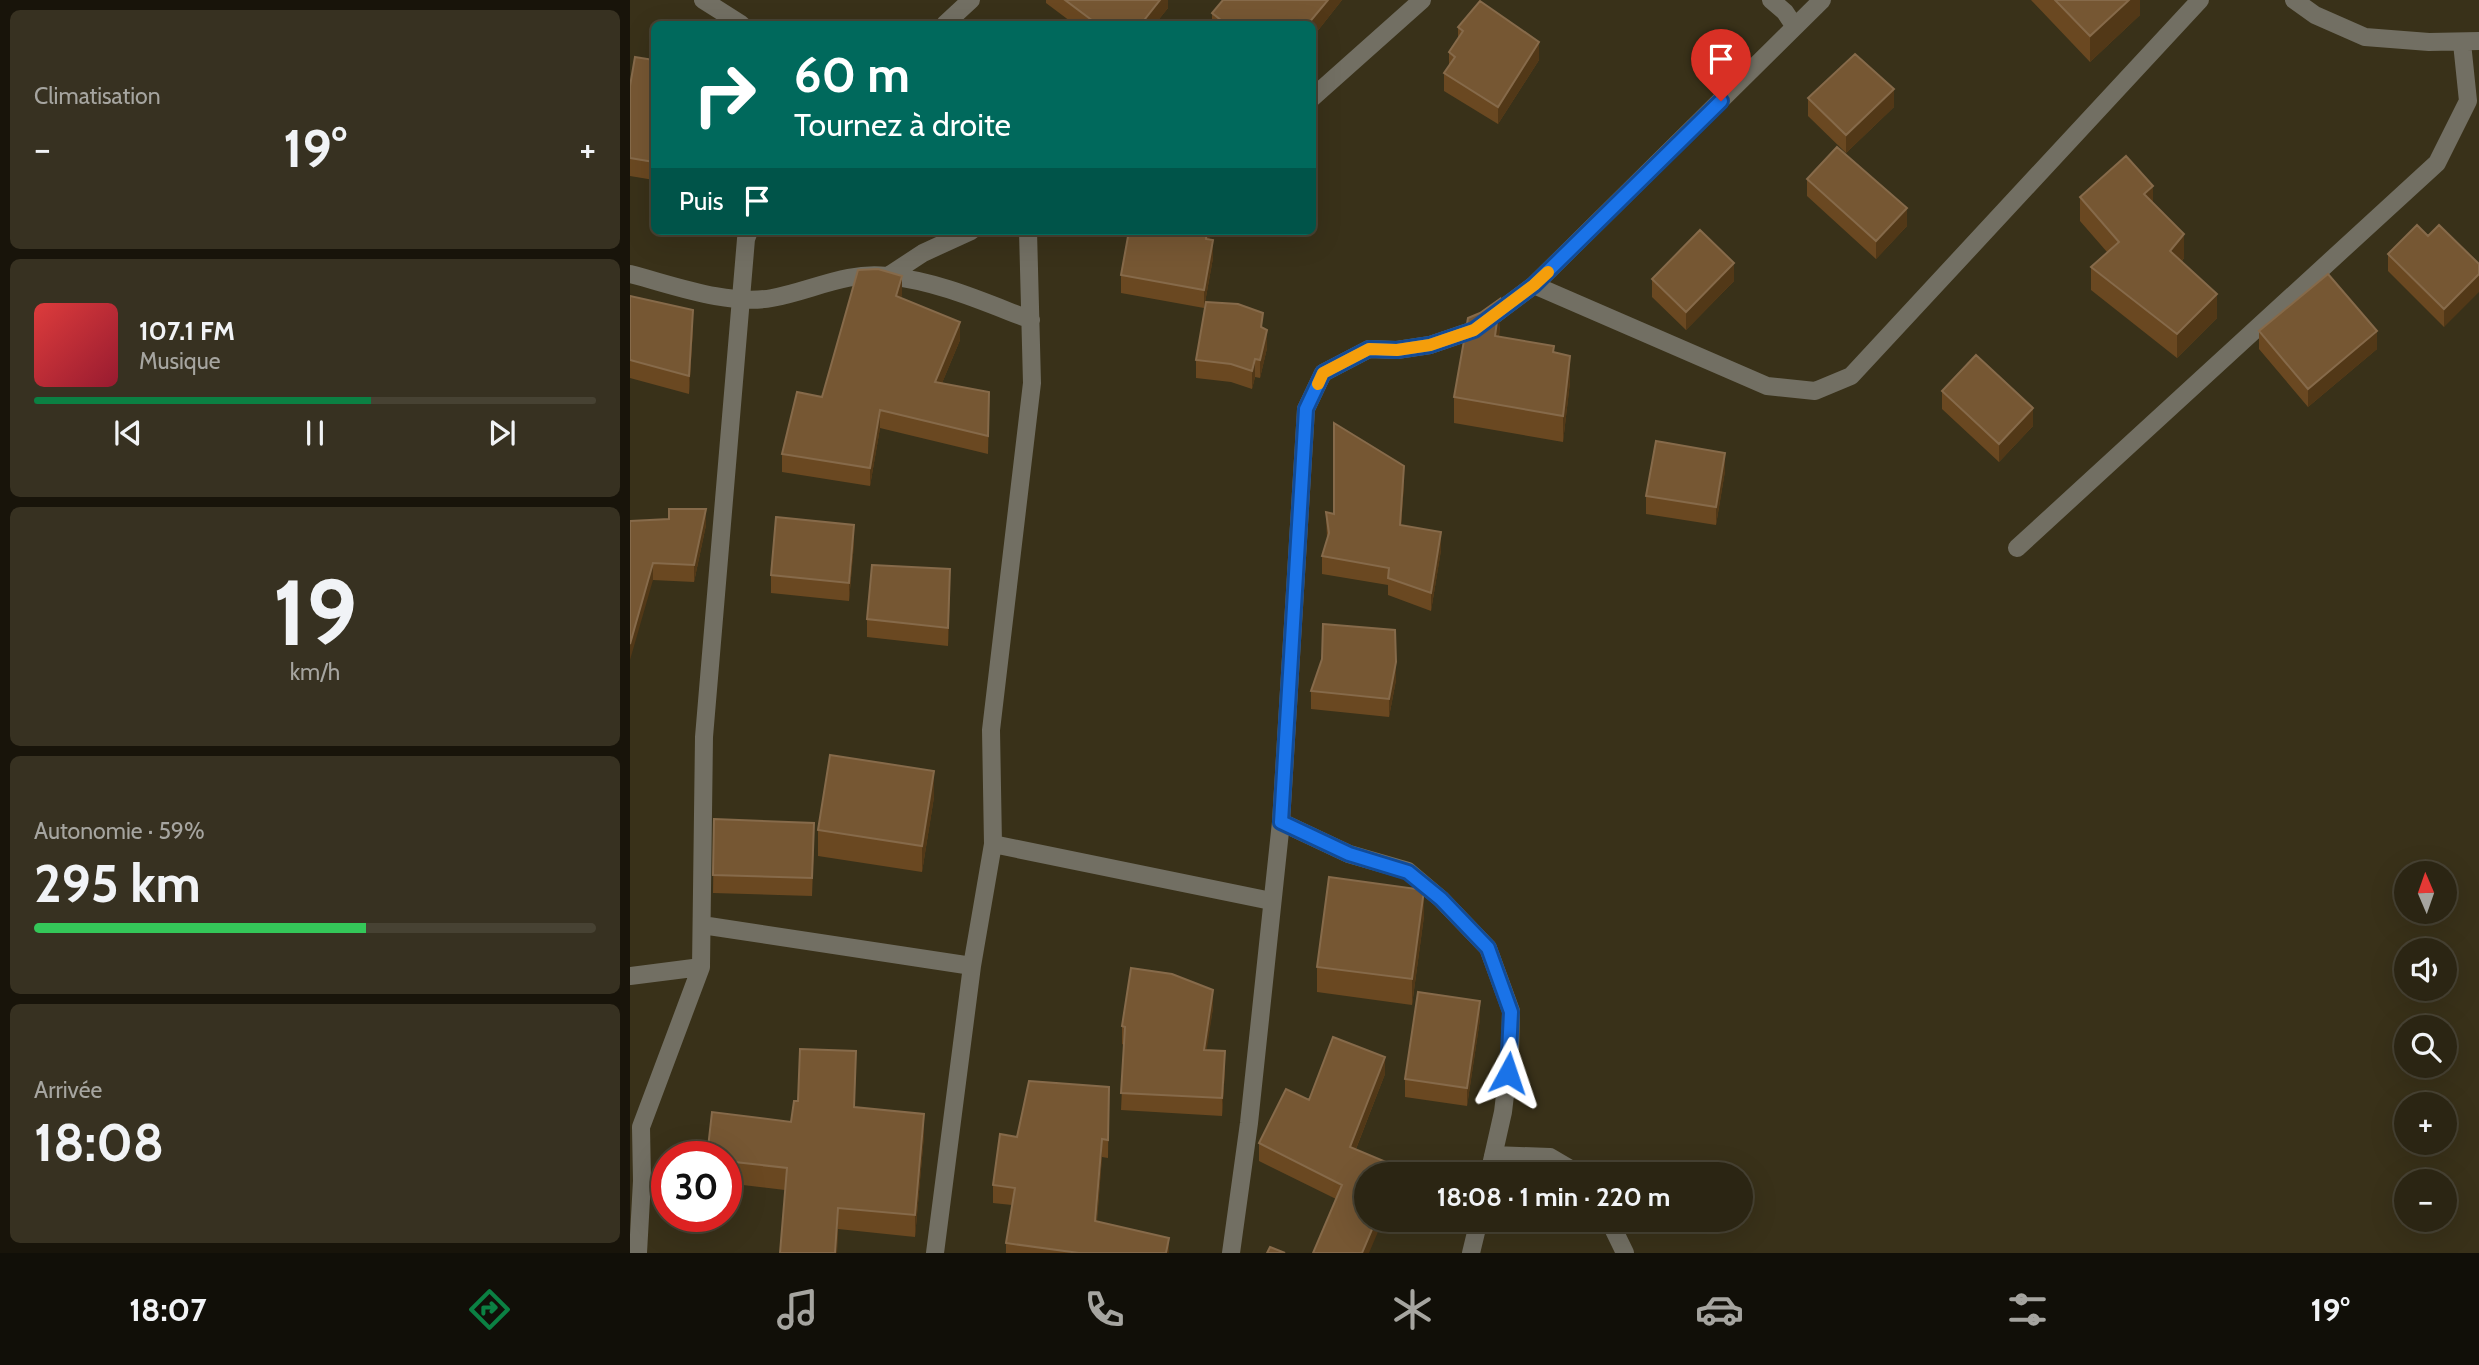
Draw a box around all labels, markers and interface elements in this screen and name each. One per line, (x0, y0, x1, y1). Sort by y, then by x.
pin (1691, 29, 1751, 101)
icon: arrive (1702, 40, 1740, 78)
text: 60 m (794, 45, 910, 104)
icon: right (679, 49, 770, 140)
text: Climatisation (34, 82, 161, 110)
text: Tournez à droite (794, 105, 1011, 144)
text: 19° (283, 117, 347, 180)
text: − (34, 125, 51, 172)
text: + (579, 125, 596, 172)
icon: arrive (738, 182, 776, 220)
text: Puis (679, 185, 724, 217)
text: 107.1 FM (139, 315, 235, 347)
text: Musique (139, 347, 221, 375)
icon: previous (109, 414, 147, 452)
icon: pause (296, 414, 334, 452)
icon: next (483, 414, 521, 452)
text: 19 (273, 557, 357, 668)
text: km/h (290, 658, 340, 686)
text: Autonomie · 59% (34, 817, 205, 845)
text: 295 km (34, 852, 201, 915)
north arrow (2394, 861, 2457, 924)
map controls (2394, 861, 2457, 1232)
button: sound (2394, 938, 2457, 1001)
button: search (2394, 1015, 2457, 1078)
position arrow (1471, 1036, 1545, 1110)
text: Arrivée (34, 1076, 102, 1104)
button: + (2394, 1092, 2457, 1155)
text: 18:08 (34, 1111, 164, 1174)
speed limit sign: 30 (651, 1141, 742, 1232)
button: − (2394, 1169, 2457, 1232)
text: 18:08 · 1 min · 220 m (1437, 1181, 1670, 1213)
icon: directions (465, 1285, 514, 1334)
icon: music (773, 1285, 822, 1334)
icon: phone (1080, 1285, 1129, 1334)
icon: climate (1388, 1285, 1437, 1334)
icon: car (1695, 1285, 1744, 1334)
icon: filters (2003, 1285, 2052, 1334)
text: 18:07 (129, 1290, 206, 1329)
text: 19° (2311, 1290, 2350, 1329)

